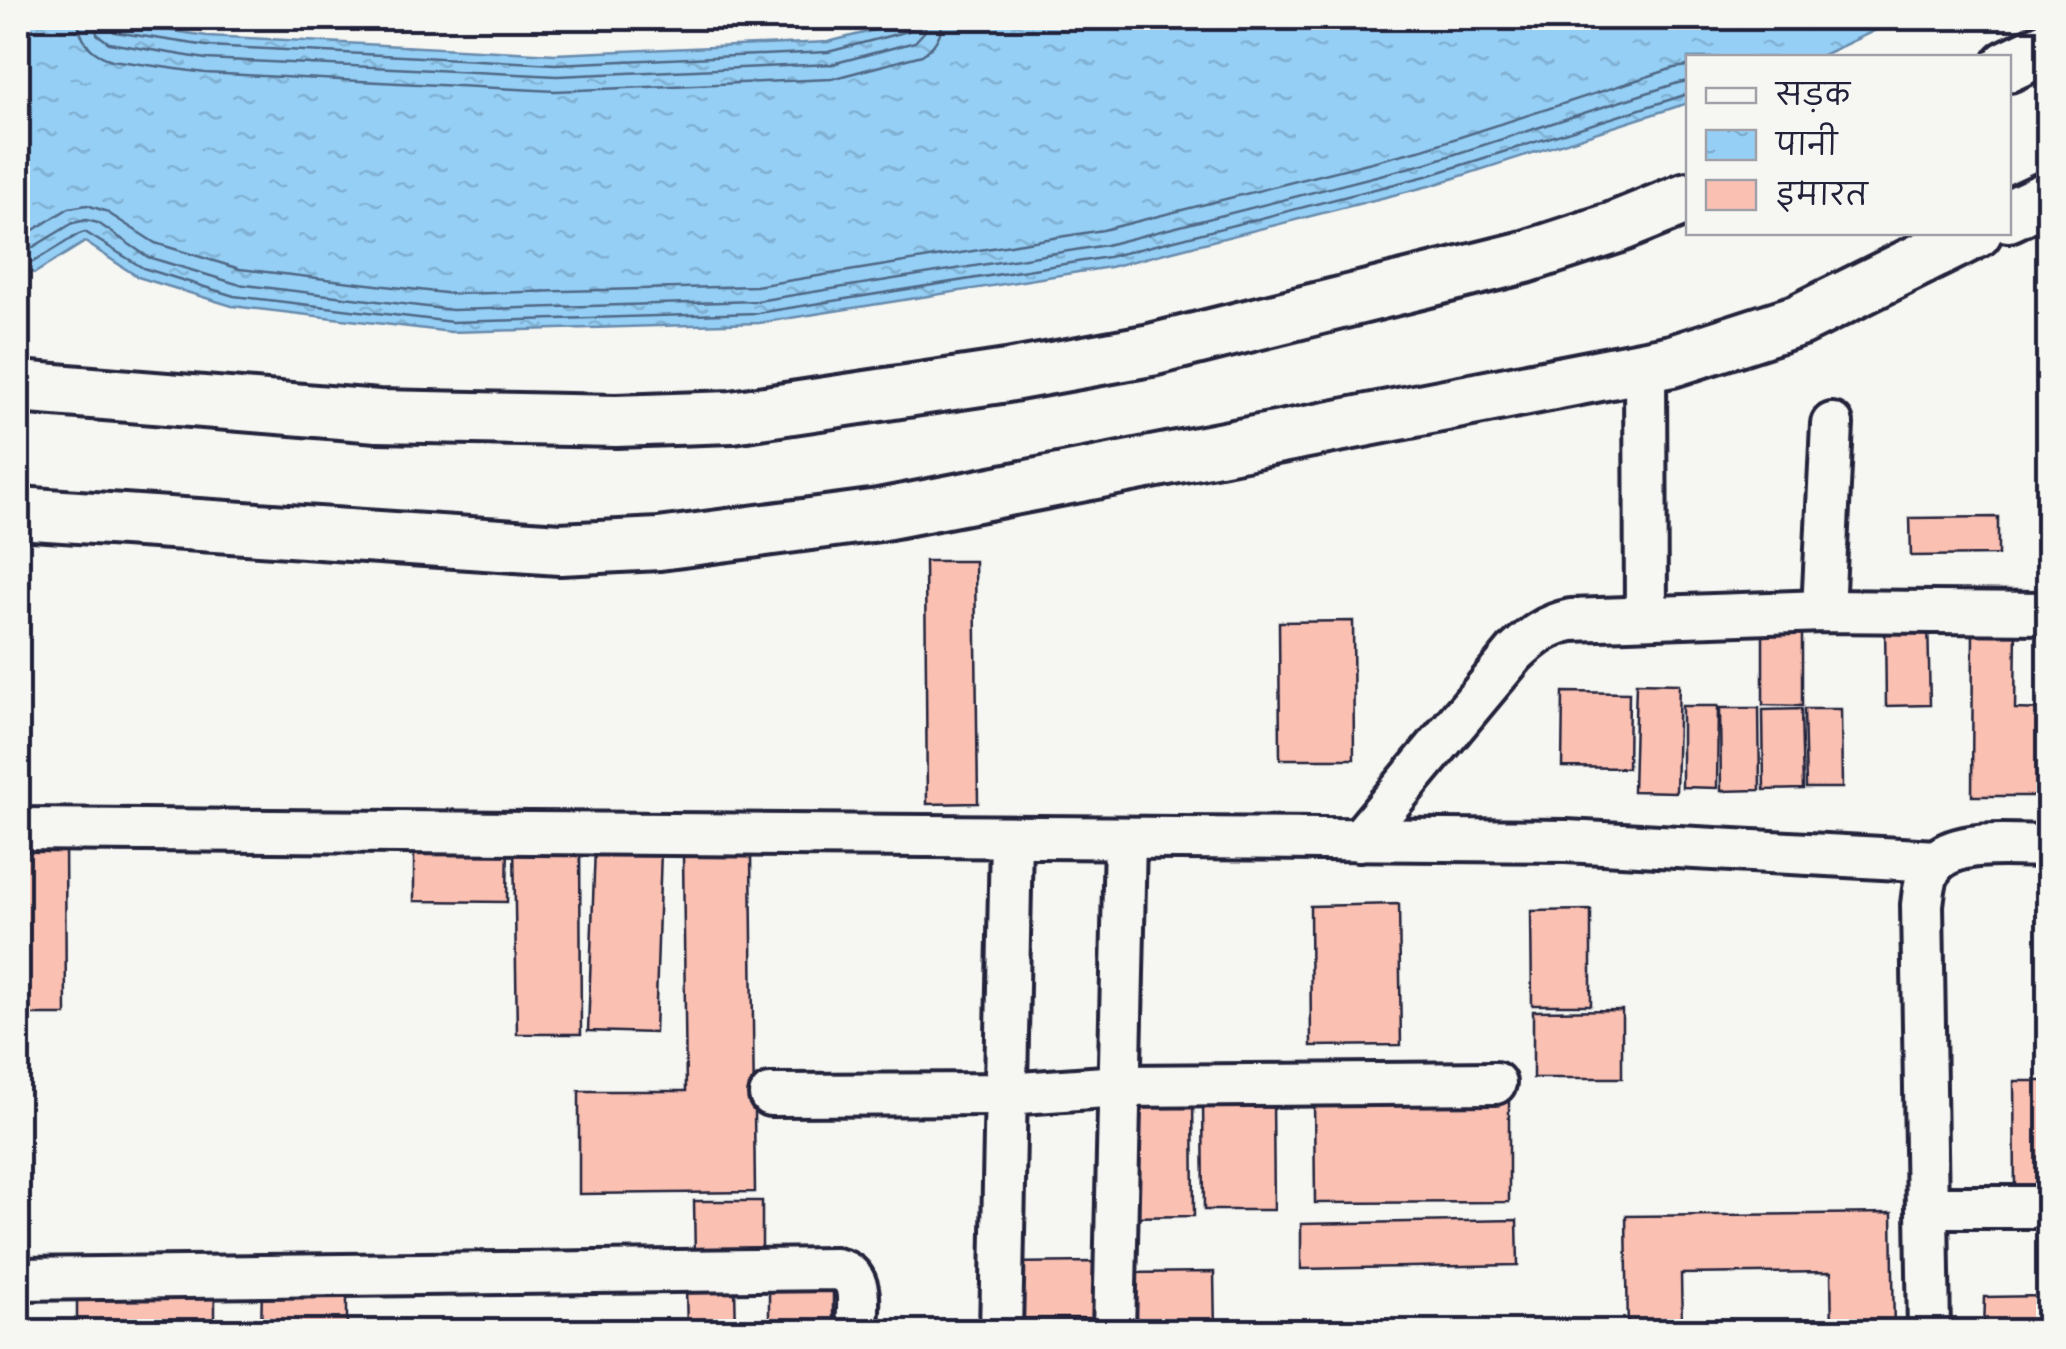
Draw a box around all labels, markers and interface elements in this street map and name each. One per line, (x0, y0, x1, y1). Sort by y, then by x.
legend (1686, 55, 2011, 235)
text: सड़क (1774, 78, 1852, 113)
text: पानी (1774, 122, 1839, 163)
text: इमारत (1776, 178, 1869, 213)

